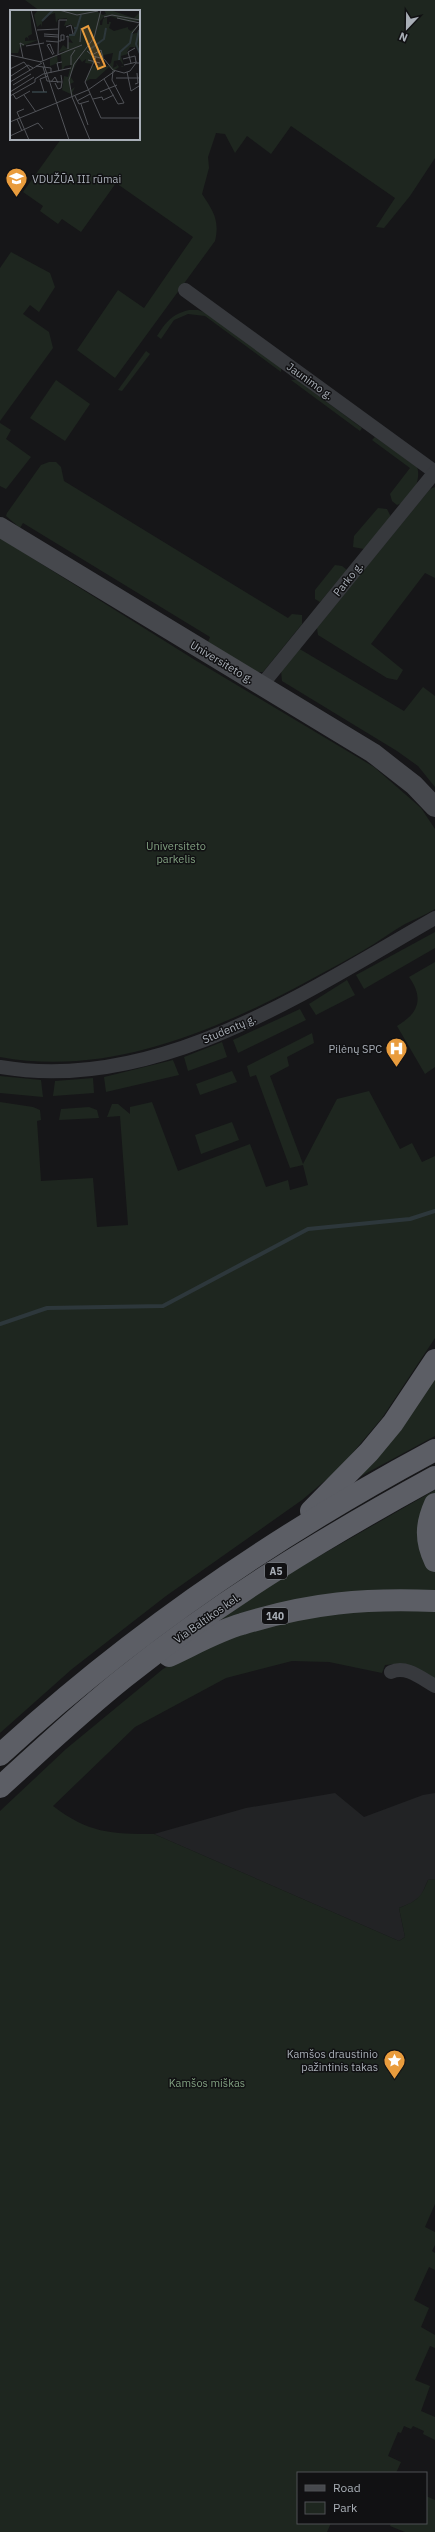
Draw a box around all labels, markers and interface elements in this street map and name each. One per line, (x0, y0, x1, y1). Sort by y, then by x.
north arrow (387, 8, 427, 48)
inset map (10, 10, 140, 140)
text: N (397, 29, 410, 45)
school or university icon: VDUŽŪA III rūmai (4, 166, 30, 199)
place label: VDUŽŪA III rūmai (32, 172, 121, 186)
street label: Jaunimo g. (284, 359, 336, 403)
street label: Parko g. (330, 559, 366, 599)
street label: Universiteto g. (188, 638, 256, 686)
park label: Universiteto parkelis (146, 839, 206, 866)
street label: Studentų g. (200, 1011, 258, 1047)
hospital icon: Pilėnų SPC (384, 1036, 410, 1069)
place label: Pilėnų SPC (329, 1042, 382, 1056)
road number: A5 (265, 1563, 287, 1579)
street label: Via Baltikos kel. (171, 1590, 243, 1646)
road number: 140 (262, 1608, 288, 1624)
place label: Kamšos draustinio pažintinis takas (287, 2047, 378, 2074)
place icon: Kamšos draustinio pažintinis takas (381, 2047, 407, 2080)
park label: Kamšos miškas (169, 2076, 245, 2090)
legend (297, 2472, 427, 2524)
text: Road (333, 2480, 361, 2495)
text: Park (333, 2500, 358, 2515)

